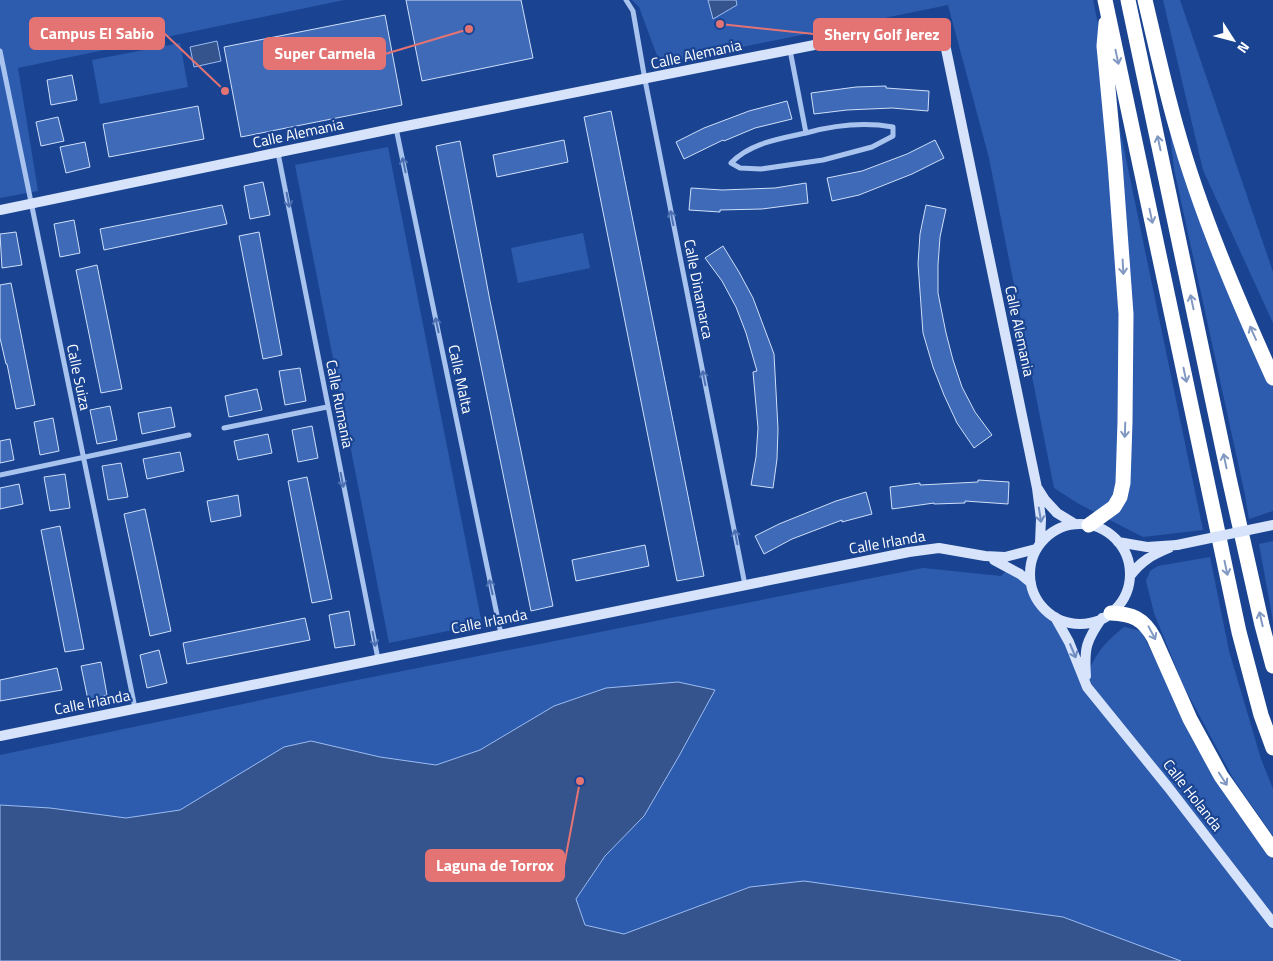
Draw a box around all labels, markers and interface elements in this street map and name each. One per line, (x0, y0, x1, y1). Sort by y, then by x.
north arrow (1208, 15, 1258, 65)
callout: Campus El Sabio (30, 18, 164, 49)
callout: Sherry Golf Jerez (814, 19, 950, 50)
text: Campus El Sabio (40, 21, 154, 45)
text: Sherry Golf Jerez (824, 22, 940, 46)
street label: Calle Alemania (648, 33, 744, 75)
callout: Super Carmela (264, 38, 385, 69)
text: N (1233, 38, 1255, 58)
text: Super Carmela (275, 41, 375, 65)
one-way arrow (1113, 49, 1122, 65)
street label: Calle Alemania (250, 112, 346, 154)
one-way arrow (1153, 135, 1163, 151)
one-way arrow (399, 158, 408, 174)
one-way arrow (283, 192, 293, 208)
one-way arrow (1146, 208, 1156, 224)
one-way arrow (667, 211, 677, 227)
street label: Calle Dinamarca (678, 237, 720, 341)
one-way arrow (1118, 259, 1127, 275)
street label: Calle Alemania (999, 283, 1041, 379)
one-way arrow (1187, 294, 1196, 310)
one-way arrow (432, 317, 441, 333)
one-way arrow (1248, 326, 1257, 341)
street label: Calle Suiza (61, 342, 97, 413)
street label: Calle Malta (442, 342, 480, 416)
street label: Calle Rumanía (320, 358, 360, 451)
one-way arrow (1181, 367, 1190, 383)
one-way arrow (699, 370, 708, 386)
one-way arrow (1120, 421, 1130, 437)
one-way arrow (1220, 453, 1230, 469)
one-way arrow (338, 472, 347, 488)
one-way arrow (1036, 507, 1046, 523)
street label: Calle Irlanda (847, 524, 927, 560)
one-way arrow (730, 529, 740, 545)
one-way arrow (1222, 560, 1231, 576)
one-way arrow (486, 579, 495, 595)
street label: Calle Irlanda (449, 602, 529, 640)
one-way arrow (1255, 612, 1265, 628)
one-way arrow (1147, 626, 1157, 640)
one-way arrow (370, 631, 379, 647)
one-way arrow (1068, 643, 1078, 658)
street label: Calle Irlanda (52, 683, 132, 721)
street label: Calle Holanda (1157, 754, 1229, 836)
one-way arrow (1218, 772, 1229, 786)
callout: Laguna de Torrox (426, 850, 564, 881)
text: Laguna de Torrox (436, 853, 554, 877)

